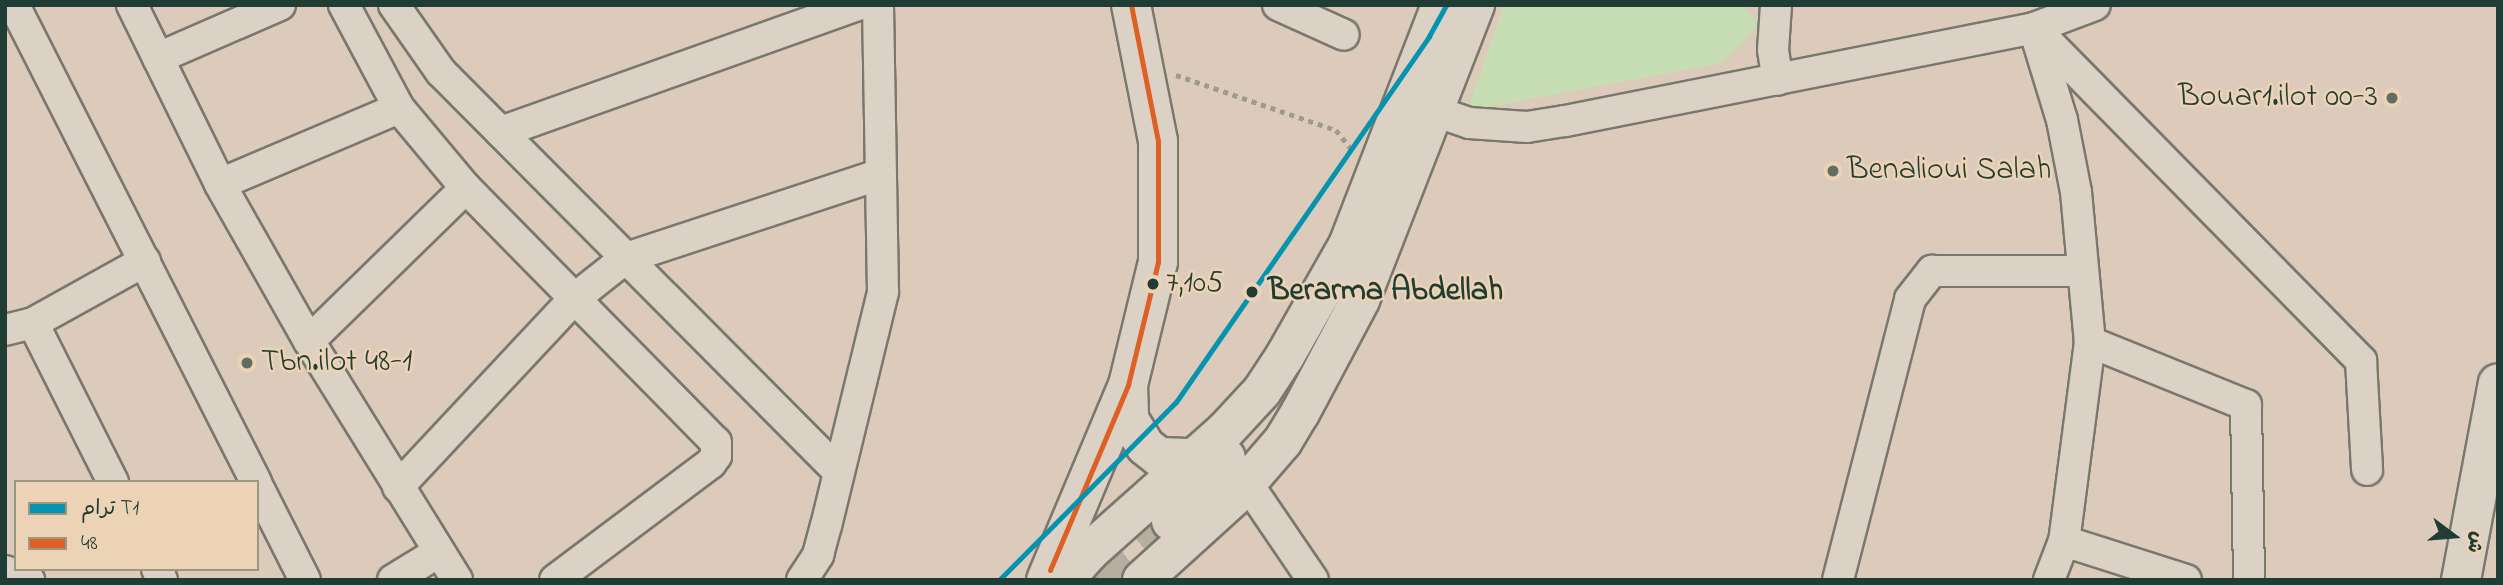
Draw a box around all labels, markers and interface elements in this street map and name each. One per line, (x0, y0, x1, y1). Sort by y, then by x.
place label: Bouar1.ilot 00-3 (2178, 79, 2378, 117)
marker: Bouar1.ilot 00-3 (2384, 90, 2400, 106)
place label: Benalioui Salah (1847, 152, 2051, 190)
marker: Benalioui Salah (1825, 163, 1841, 179)
place label: 7,105 (1166, 266, 1223, 302)
place label: Berarma Abdellah (1268, 273, 1503, 311)
marker: 7,105 (1146, 277, 1160, 291)
marker: Berarma Abdellah (1242, 282, 1262, 302)
place label: Tbn.ilot 48-1 (261, 344, 412, 382)
marker: Tbn.ilot 48-1 (239, 355, 255, 371)
legend (14, 480, 259, 571)
text: ترام T1 (81, 494, 139, 524)
north arrow (2419, 501, 2489, 571)
text: ش (2459, 528, 2491, 556)
text: 48 (81, 529, 98, 559)

